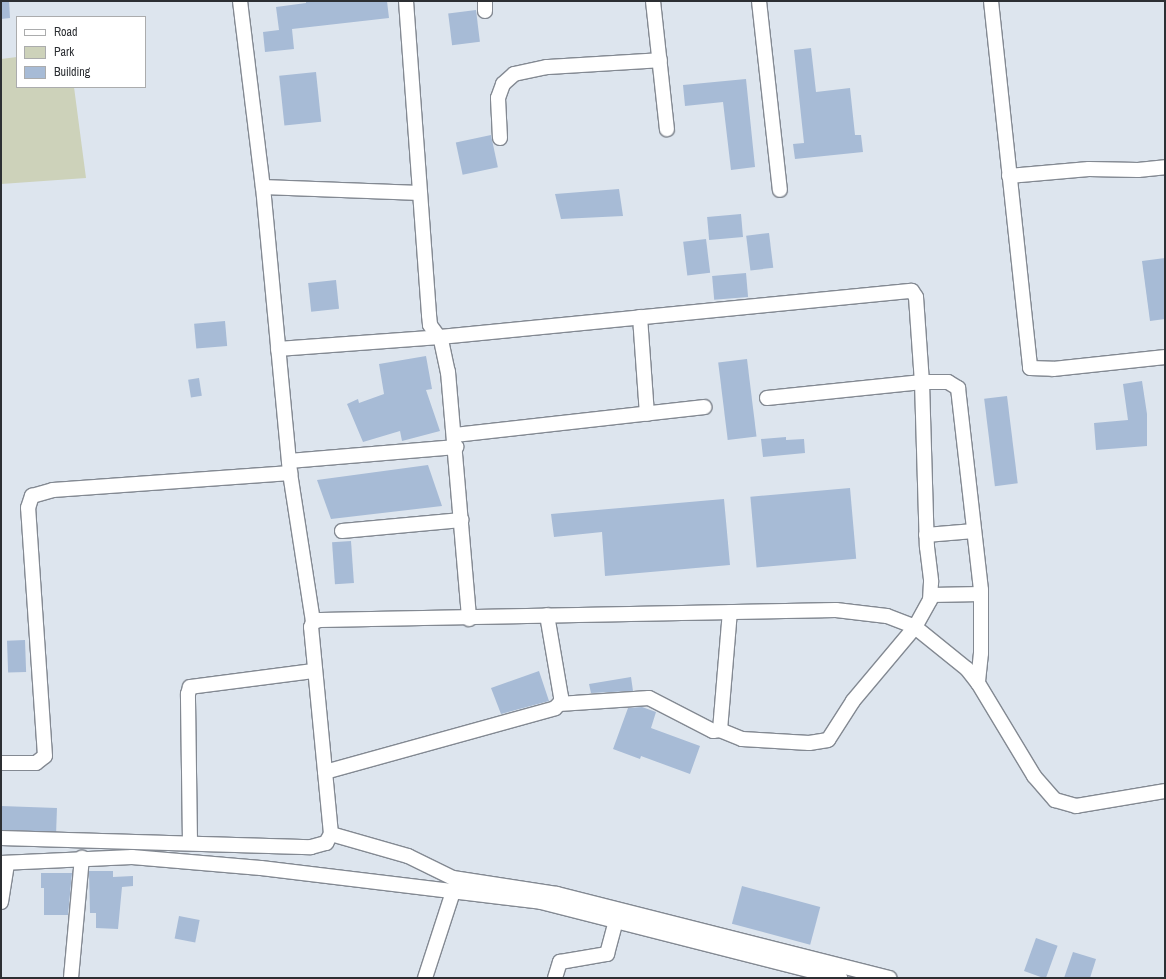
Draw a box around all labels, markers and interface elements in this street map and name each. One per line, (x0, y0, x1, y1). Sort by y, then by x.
legend (16, 16, 146, 88)
text: Road (54, 24, 78, 40)
text: Park (54, 44, 74, 60)
text: Building (54, 64, 90, 80)

